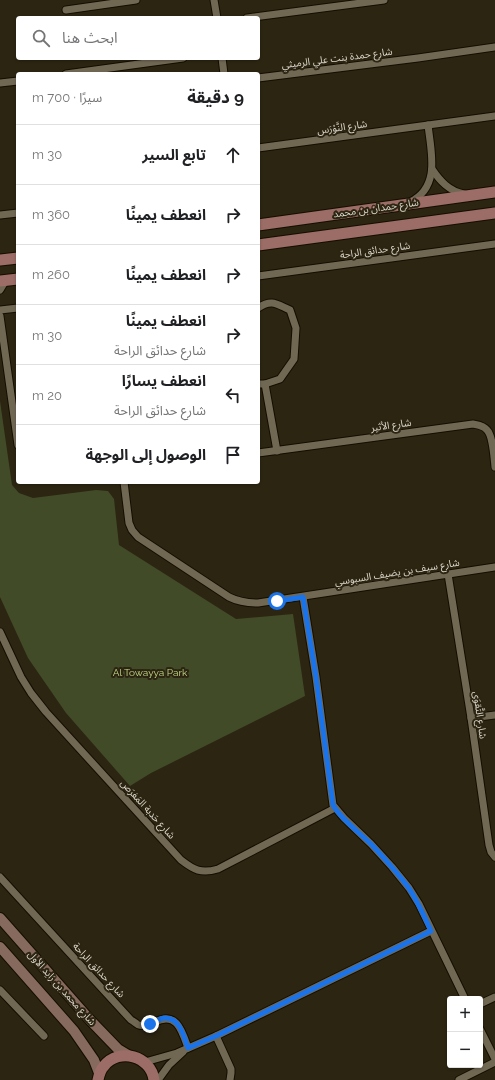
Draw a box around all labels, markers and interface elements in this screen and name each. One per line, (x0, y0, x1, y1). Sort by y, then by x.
search box (16, 16, 260, 60)
icon: search (30, 27, 52, 49)
text: ابحث هنا (62, 29, 118, 47)
street label: شارع حمدة بنت علي الرميثي (281, 46, 394, 73)
text: 9 دقيقة (187, 87, 244, 107)
text: سيرًا · 700 m (32, 90, 102, 105)
street label: شارع النَّوْرَس (316, 117, 368, 138)
icon: ahead (222, 144, 244, 166)
text: تابع السير (142, 146, 206, 164)
text: 30 m (32, 147, 62, 162)
street label: شارع حمدان بن محمد (333, 197, 420, 221)
icon: right (222, 204, 244, 226)
text: انعطف يمينًا (126, 206, 206, 224)
text: 360 m (32, 207, 70, 222)
street label: شارع حدائق الراحة (339, 240, 411, 262)
icon: right (222, 264, 244, 286)
text: انعطف يمينًا (126, 266, 206, 284)
text: 260 m (32, 267, 70, 282)
text: انعطف يمينًا (126, 312, 206, 330)
icon: right (222, 324, 244, 346)
text: 30 m (32, 328, 62, 343)
text: شارع حدائق الراحة (114, 343, 206, 358)
text: انعطف يسارًا (122, 372, 206, 390)
icon: left (222, 384, 244, 406)
text: 20 m (32, 388, 62, 403)
text: شارع حدائق الراحة (114, 403, 206, 418)
street label: شارع الأثير (369, 417, 412, 435)
icon: arrive (222, 444, 244, 466)
text: الوصول إلى الوجهة (86, 446, 206, 464)
street label: شارع سيف بن يضيف السبوسي (334, 557, 461, 590)
route start (268, 592, 286, 610)
park label: Al Towayya Park (113, 667, 188, 678)
street label: شارع التَّقوَى (469, 690, 490, 740)
street label: شارع حَدبة المَفرَص (117, 777, 178, 842)
street label: شارع حدائق الراحة (69, 940, 127, 1001)
street label: شارع محمد بن زايد الأول (24, 949, 98, 1029)
map controls (447, 996, 483, 1068)
button: + (447, 996, 483, 1032)
route end (141, 1015, 159, 1033)
button: − (447, 1032, 483, 1068)

